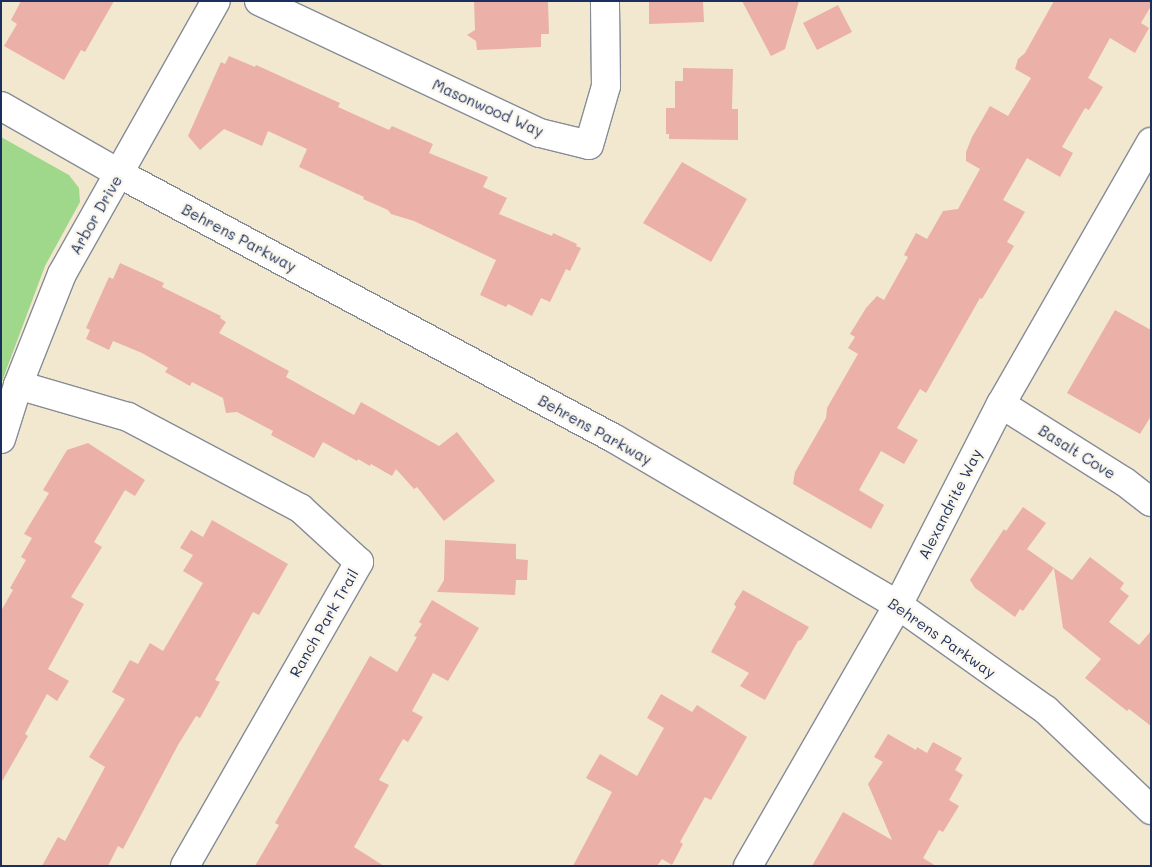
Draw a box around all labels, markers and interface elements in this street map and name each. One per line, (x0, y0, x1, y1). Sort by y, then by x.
street label: Masonwood Way (430, 75, 546, 141)
street label: Arbor Drive (66, 172, 126, 258)
street label: Behrens Parkway (179, 200, 299, 276)
street label: Behrens Parkway (535, 391, 655, 469)
street label: Basalt Cove (1035, 421, 1119, 483)
street label: Alexandrite Way (914, 446, 986, 562)
street label: Ranch Park Trail (286, 566, 362, 680)
street label: Behrens Parkway (885, 594, 999, 682)

